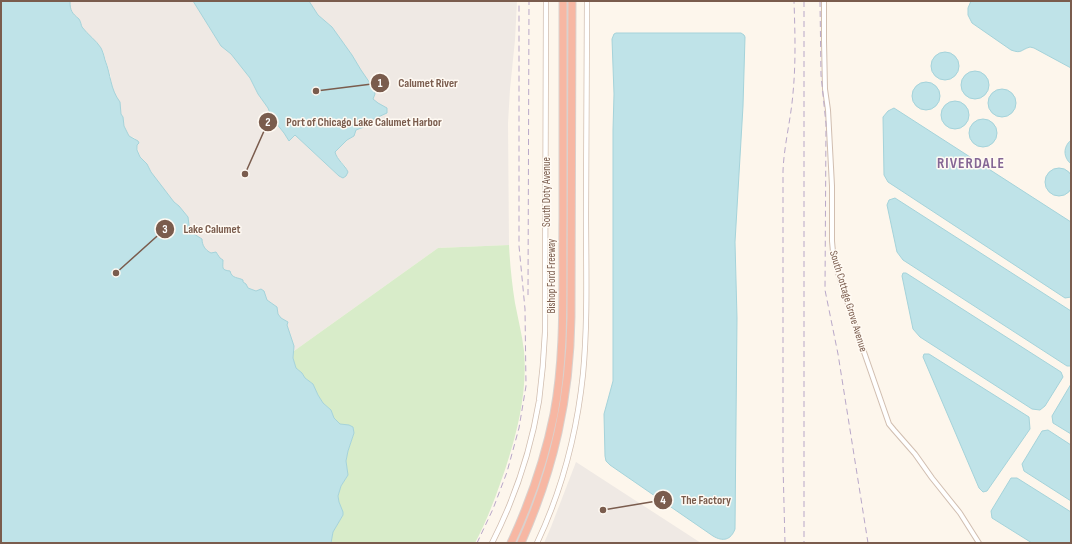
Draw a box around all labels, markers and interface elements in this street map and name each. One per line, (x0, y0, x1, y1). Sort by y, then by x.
callout: Calumet River (370, 71, 466, 95)
text: 1 (378, 76, 383, 91)
text: Calumet River (398, 76, 458, 91)
callout: Port of Chicago Lake Calumet Harbor (258, 110, 450, 134)
text: 2 (265, 115, 271, 130)
text: Port of Chicago Lake Calumet Harbor (286, 115, 442, 130)
district label: RIVERDALE (937, 154, 1005, 173)
street label: South Doty Avenue (540, 157, 553, 227)
callout: Lake Calumet (155, 217, 248, 241)
text: 3 (162, 222, 168, 237)
text: Lake Calumet (183, 222, 241, 237)
street label: Bishop Ford Freeway (545, 238, 558, 313)
street label: South Cottage Grove Avenue (827, 249, 870, 353)
callout: The Factory (653, 488, 738, 512)
text: 4 (660, 493, 666, 508)
text: The Factory (681, 493, 731, 508)

